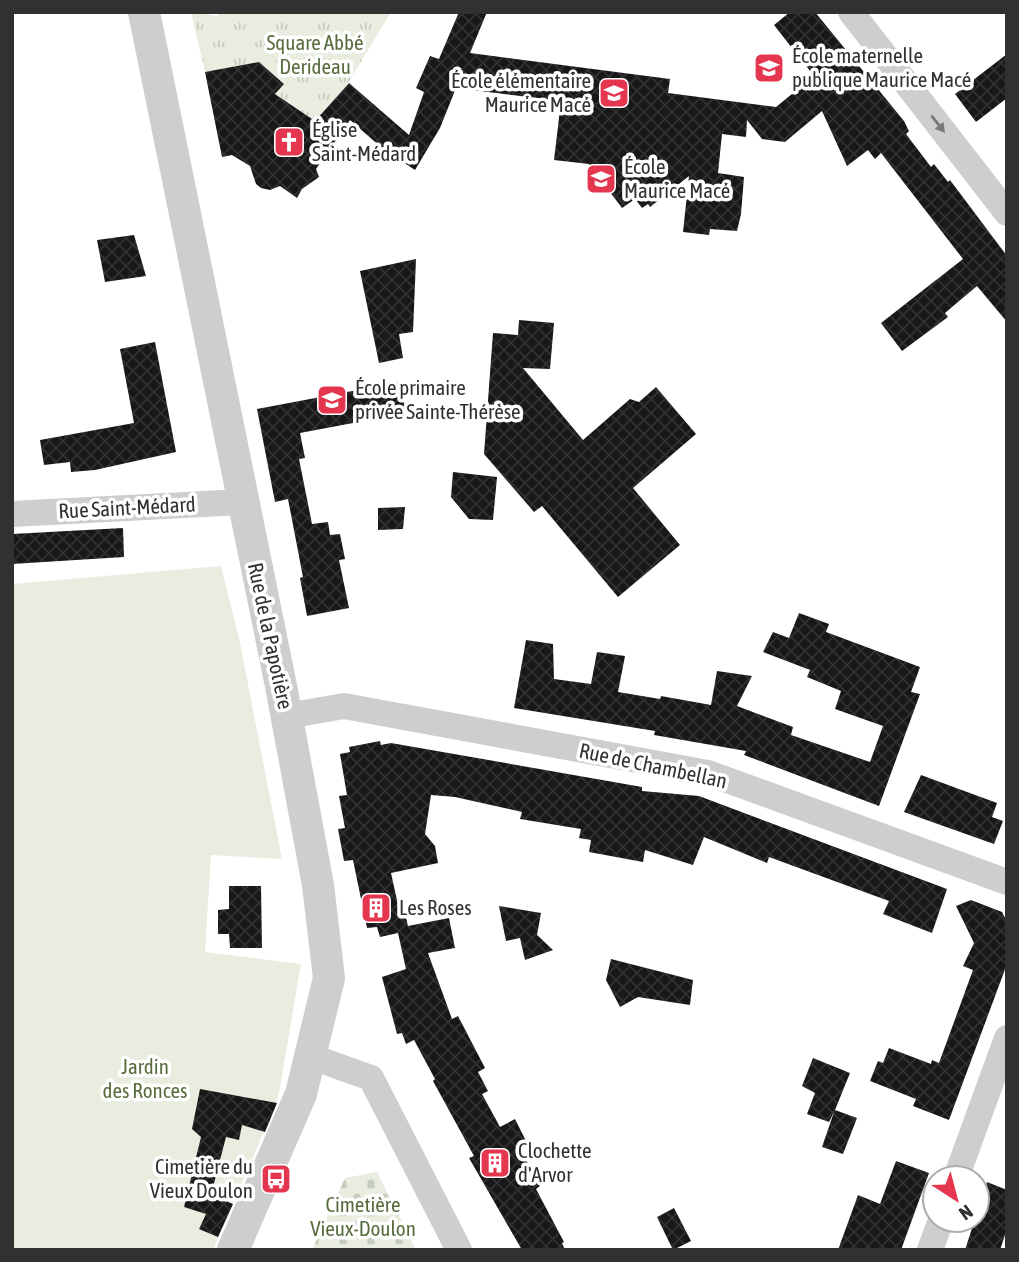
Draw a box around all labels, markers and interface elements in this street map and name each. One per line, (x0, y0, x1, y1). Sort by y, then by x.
park label: Square Abbé Derideau (266, 30, 364, 78)
place label: École maternelle publique Maurice Macé (792, 43, 971, 91)
school or university icon: École maternelle publique Maurice Macé (752, 51, 786, 85)
place label: École élémentaire Maurice Macé (451, 68, 591, 116)
school or university icon: École élémentaire Maurice Macé (597, 76, 631, 110)
one-way arrow (931, 115, 946, 133)
place label: Église Saint-Médard (312, 117, 416, 165)
church icon: Église Saint-Médard (272, 125, 306, 159)
place label: École Maurice Macé (624, 154, 730, 202)
school or university icon: École Maurice Macé (584, 162, 618, 196)
place label: École primaire privée Sainte-Thérèse (355, 375, 521, 423)
school or university icon: École primaire privée Sainte-Thérèse (315, 383, 349, 417)
street label: Rue Saint-Médard (58, 491, 196, 523)
street label: Rue de la Papotière (244, 560, 298, 711)
street label: Rue de Chambellan (577, 738, 729, 792)
building icon: Les Roses (359, 891, 393, 925)
place label: Les Roses (399, 895, 472, 919)
park label: Jardin des Ronces (102, 1054, 188, 1102)
place label: Clochette d'Arvor (518, 1138, 592, 1186)
building icon: Clochette d'Arvor (478, 1146, 512, 1180)
place label: Cimetière du Vieux Doulon (150, 1154, 253, 1202)
bus stop icon: Cimetière du Vieux Doulon (259, 1162, 293, 1196)
north arrow (921, 1164, 991, 1234)
park label: Cimetière Vieux-Doulon (310, 1192, 416, 1240)
text: N (955, 1201, 977, 1225)

